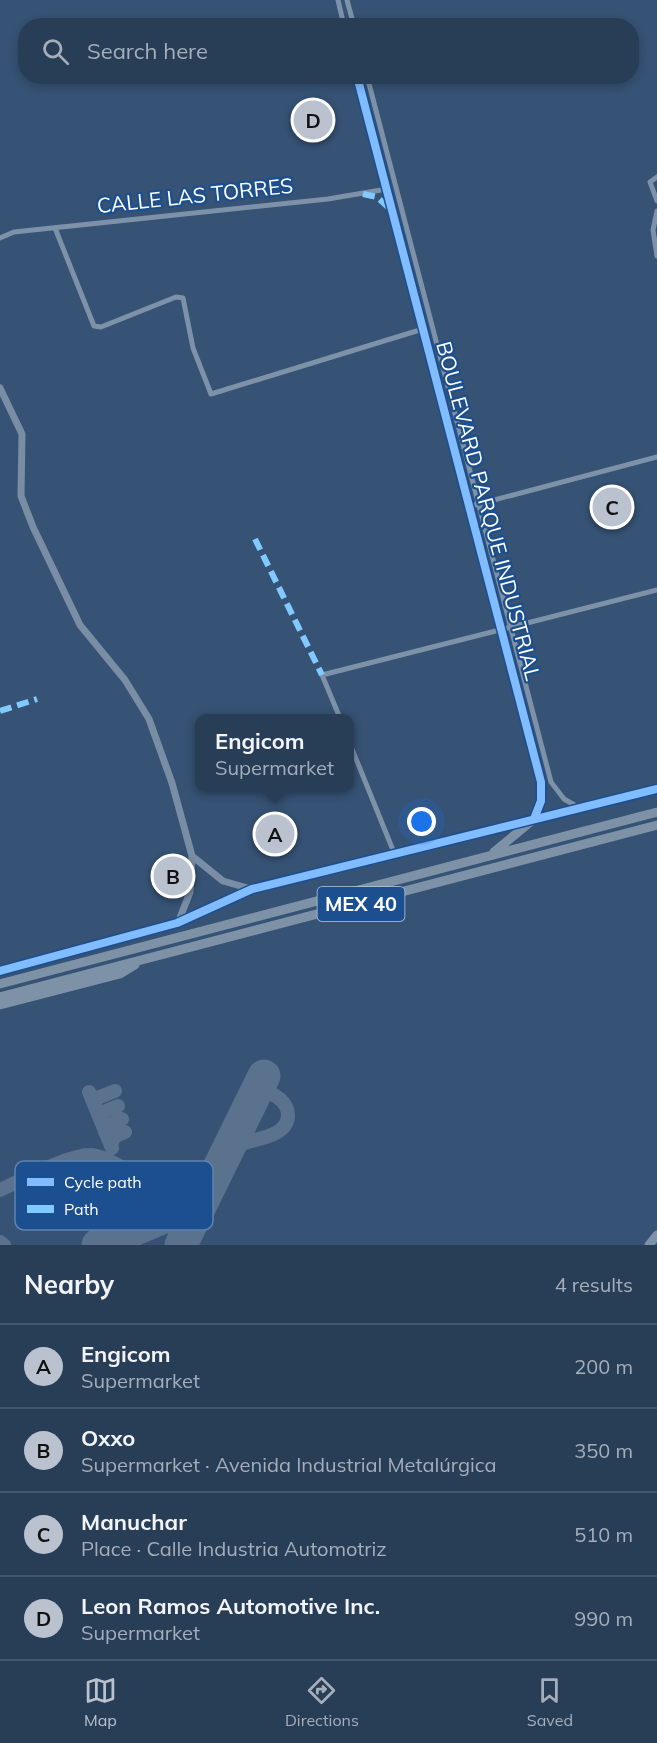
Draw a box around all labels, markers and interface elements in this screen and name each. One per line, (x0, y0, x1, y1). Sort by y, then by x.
search box (18, 18, 639, 84)
icon: search (39, 35, 72, 68)
text: Search here (87, 37, 208, 65)
pin: D (294, 98, 332, 142)
street label: CALLE LAS TORRES (95, 172, 294, 218)
street label: BOULEVARD PARQUE INDUSTRIAL (431, 338, 547, 684)
pin: C (592, 484, 632, 530)
popup (195, 714, 354, 792)
text: Engicom (215, 727, 305, 755)
text: Supermarket (215, 755, 334, 780)
your location (407, 807, 436, 836)
pin: A (256, 812, 294, 856)
pin: B (154, 854, 192, 898)
road number: MEX 40 (318, 887, 404, 921)
legend (15, 1161, 213, 1230)
text: Cycle path (64, 1172, 142, 1192)
text: Path (64, 1199, 99, 1219)
text: Nearby (24, 1268, 114, 1301)
text: 4 results (555, 1272, 633, 1297)
text: Engicom (81, 1340, 170, 1368)
text: A (36, 1354, 51, 1379)
text: 200 m (574, 1354, 633, 1379)
text: Supermarket (81, 1368, 200, 1393)
text: Oxxo (81, 1424, 135, 1452)
text: B (37, 1438, 50, 1463)
text: 350 m (574, 1438, 633, 1463)
text: Supermarket · Avenida Industrial Metalúrgica (81, 1452, 497, 1477)
text: Manuchar (81, 1508, 187, 1536)
text: C (37, 1522, 50, 1547)
text: 510 m (574, 1522, 633, 1547)
text: Place · Calle Industria Automotriz (81, 1536, 387, 1561)
text: Leon Ramos Automotive Inc. (81, 1592, 380, 1620)
text: D (36, 1606, 51, 1631)
text: 990 m (574, 1606, 633, 1631)
text: Supermarket (81, 1620, 200, 1645)
tab: Map (84, 1674, 117, 1730)
tab: Directions (285, 1674, 359, 1730)
tab: Saved (527, 1674, 573, 1730)

